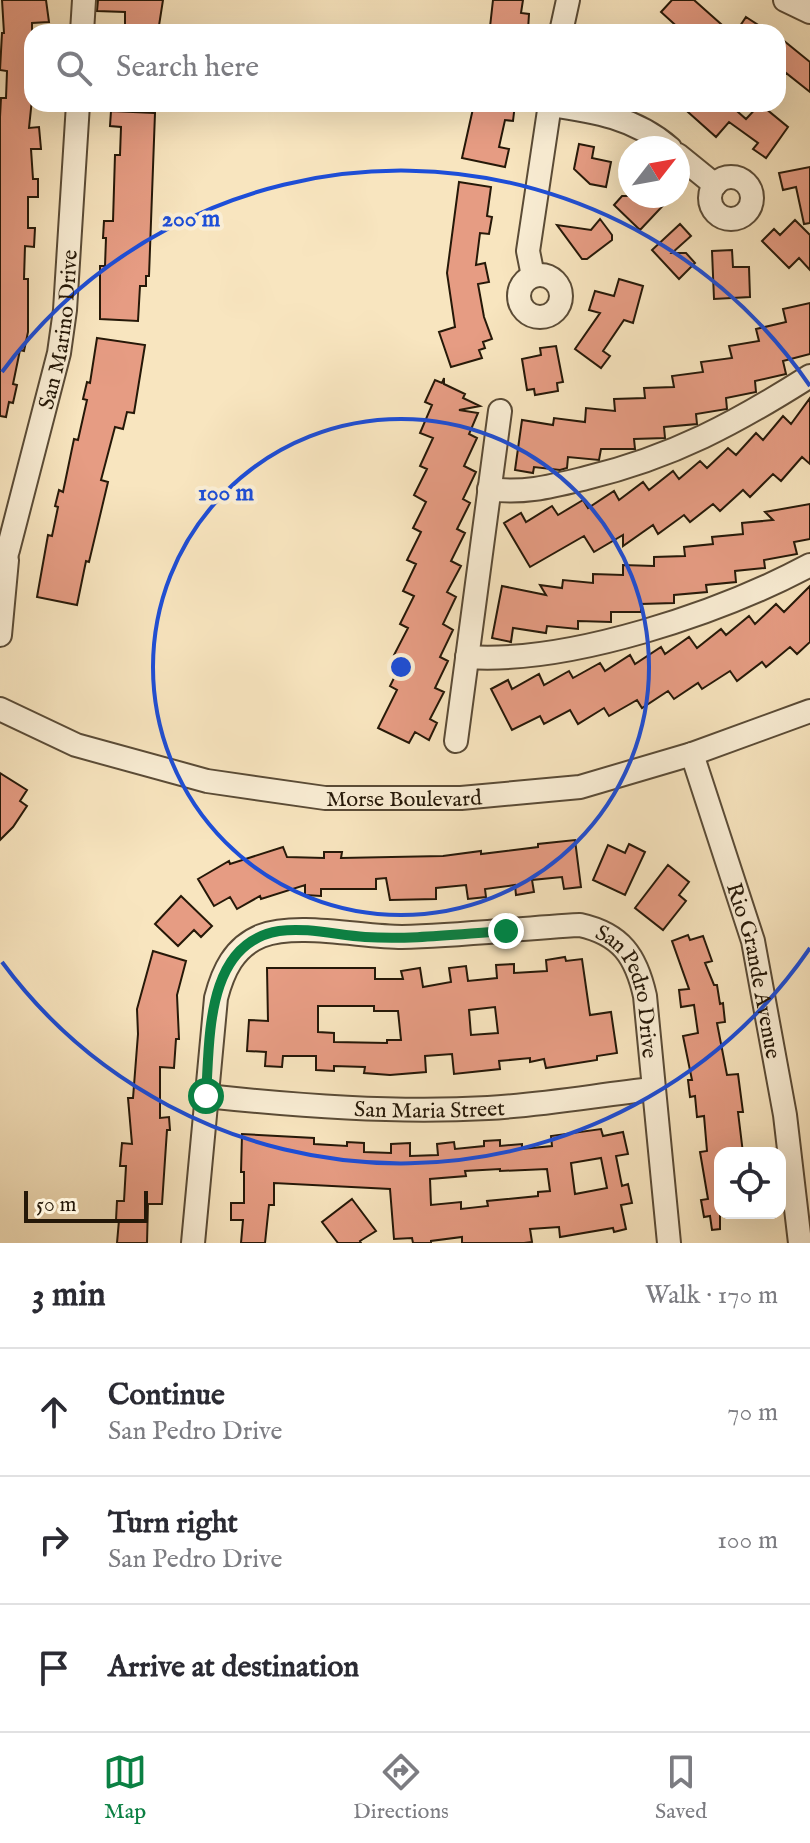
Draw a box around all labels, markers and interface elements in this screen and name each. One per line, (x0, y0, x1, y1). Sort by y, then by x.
search box (24, 24, 786, 112)
icon: search (52, 46, 96, 90)
text: Search here (116, 49, 259, 87)
north arrow (618, 136, 690, 208)
text: 200 m (162, 204, 221, 235)
street label: San Marino Drive (33, 249, 85, 413)
text: 100 m (198, 478, 255, 509)
centre of rings (387, 653, 415, 681)
street label: Morse Boulevard (326, 784, 483, 814)
street label: Rio Grande Avenue (719, 880, 786, 1061)
route end (488, 913, 524, 949)
street label: San Pedro Drive (591, 919, 663, 1060)
route start (188, 1078, 224, 1114)
street label: San Maria Street (354, 1095, 506, 1126)
map controls (714, 1147, 786, 1219)
button: locate (714, 1147, 786, 1219)
scale bar (24, 1187, 148, 1223)
text: 50 m (36, 1191, 77, 1219)
text: 3 min (32, 1274, 106, 1317)
text: Walk · 170 m (645, 1279, 778, 1312)
text: Continue (108, 1377, 225, 1415)
icon: ahead (32, 1390, 76, 1434)
text: 70 m (727, 1396, 778, 1429)
text: San Pedro Drive (108, 1415, 282, 1448)
text: Turn right (108, 1505, 238, 1543)
icon: right (32, 1518, 76, 1562)
text: 100 m (717, 1524, 778, 1557)
text: San Pedro Drive (108, 1543, 282, 1576)
icon: arrive (32, 1646, 76, 1690)
text: Arrive at destination (108, 1649, 359, 1687)
tab: Map (103, 1750, 147, 1826)
tab: Directions (353, 1750, 449, 1826)
tab: Saved (655, 1750, 707, 1826)

